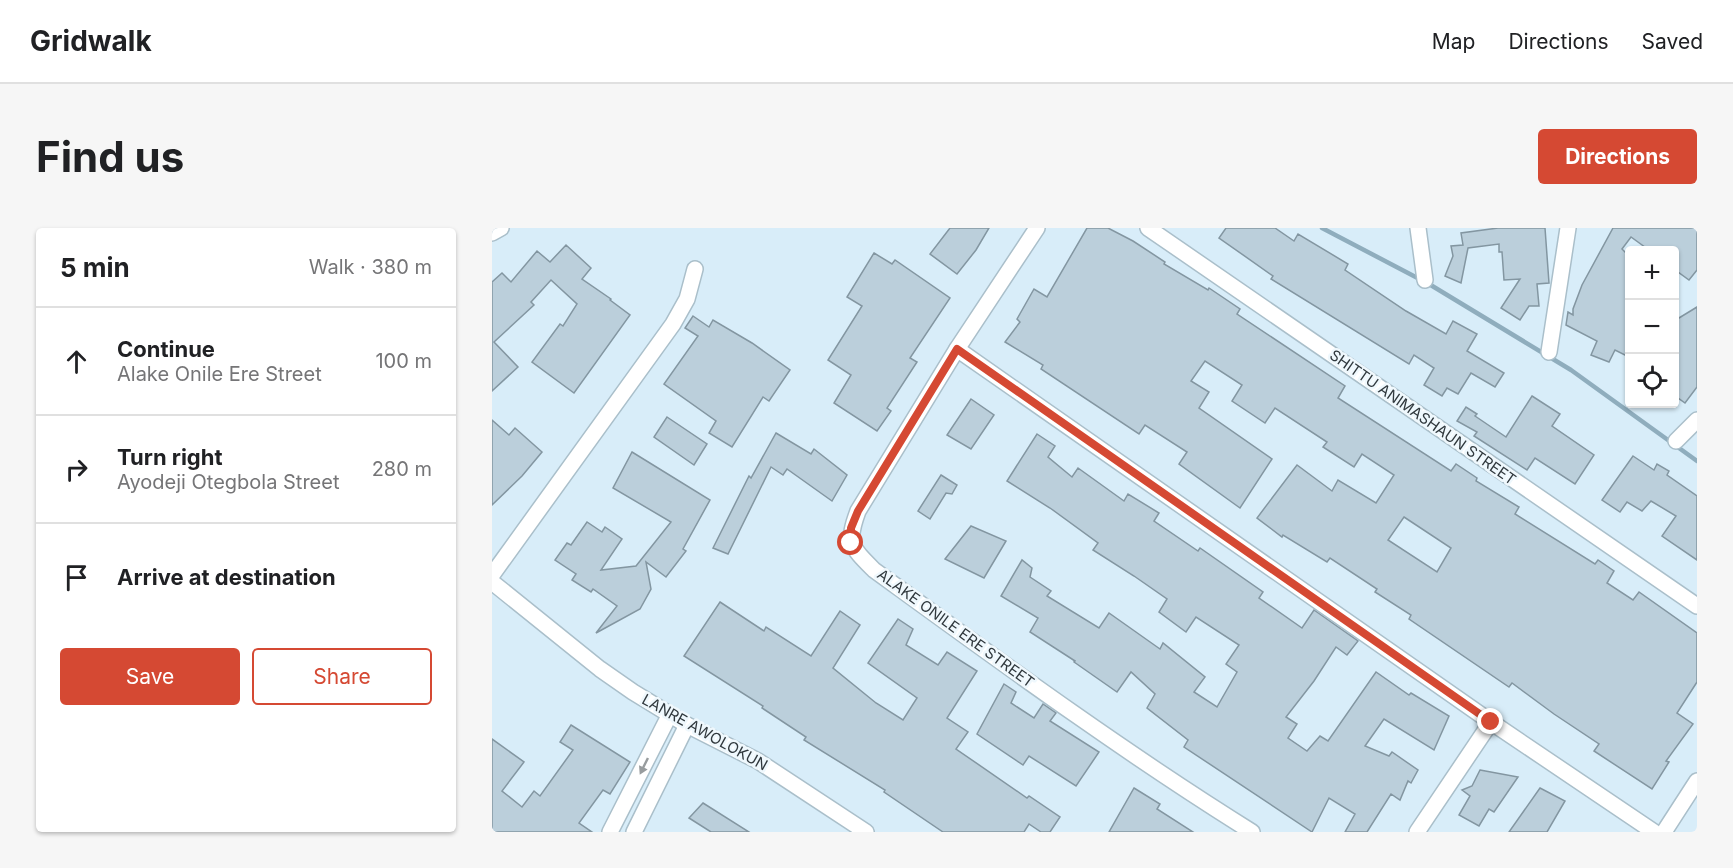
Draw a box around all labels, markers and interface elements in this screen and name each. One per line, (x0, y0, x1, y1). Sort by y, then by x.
text: Gridwalk (30, 24, 152, 58)
text: Map (1432, 29, 1475, 54)
text: Directions (1508, 29, 1609, 54)
text: Saved (1642, 29, 1703, 54)
button: Directions (1538, 129, 1697, 184)
text: Find us (36, 131, 184, 182)
map controls (1625, 246, 1679, 408)
button: + (1625, 246, 1679, 300)
text: 5 min (60, 252, 130, 283)
text: Walk · 380 m (309, 255, 432, 279)
button: − (1625, 300, 1679, 354)
text: Continue (117, 336, 215, 362)
icon: ahead (60, 345, 93, 378)
street label: SHITTU ANIMASHAUN STREET (1326, 345, 1520, 489)
text: 100 m (375, 349, 432, 373)
button: locate (1625, 354, 1679, 408)
text: Alake Onile Ere Street (117, 362, 322, 386)
text: Turn right (117, 444, 223, 470)
icon: right (60, 453, 93, 486)
text: 280 m (372, 457, 432, 481)
text: Ayodeji Otegbola Street (117, 470, 339, 494)
route start (837, 529, 863, 555)
icon: arrive (60, 561, 93, 594)
text: Arrive at destination (117, 564, 336, 590)
street label: ALAKE ONILE ERE STREET (874, 565, 1038, 691)
button: Save (60, 648, 240, 705)
button: Share (252, 648, 432, 705)
street label: LANRE AWOLOKUN (639, 690, 771, 774)
route end (1477, 708, 1503, 734)
one-way arrow (639, 758, 649, 775)

